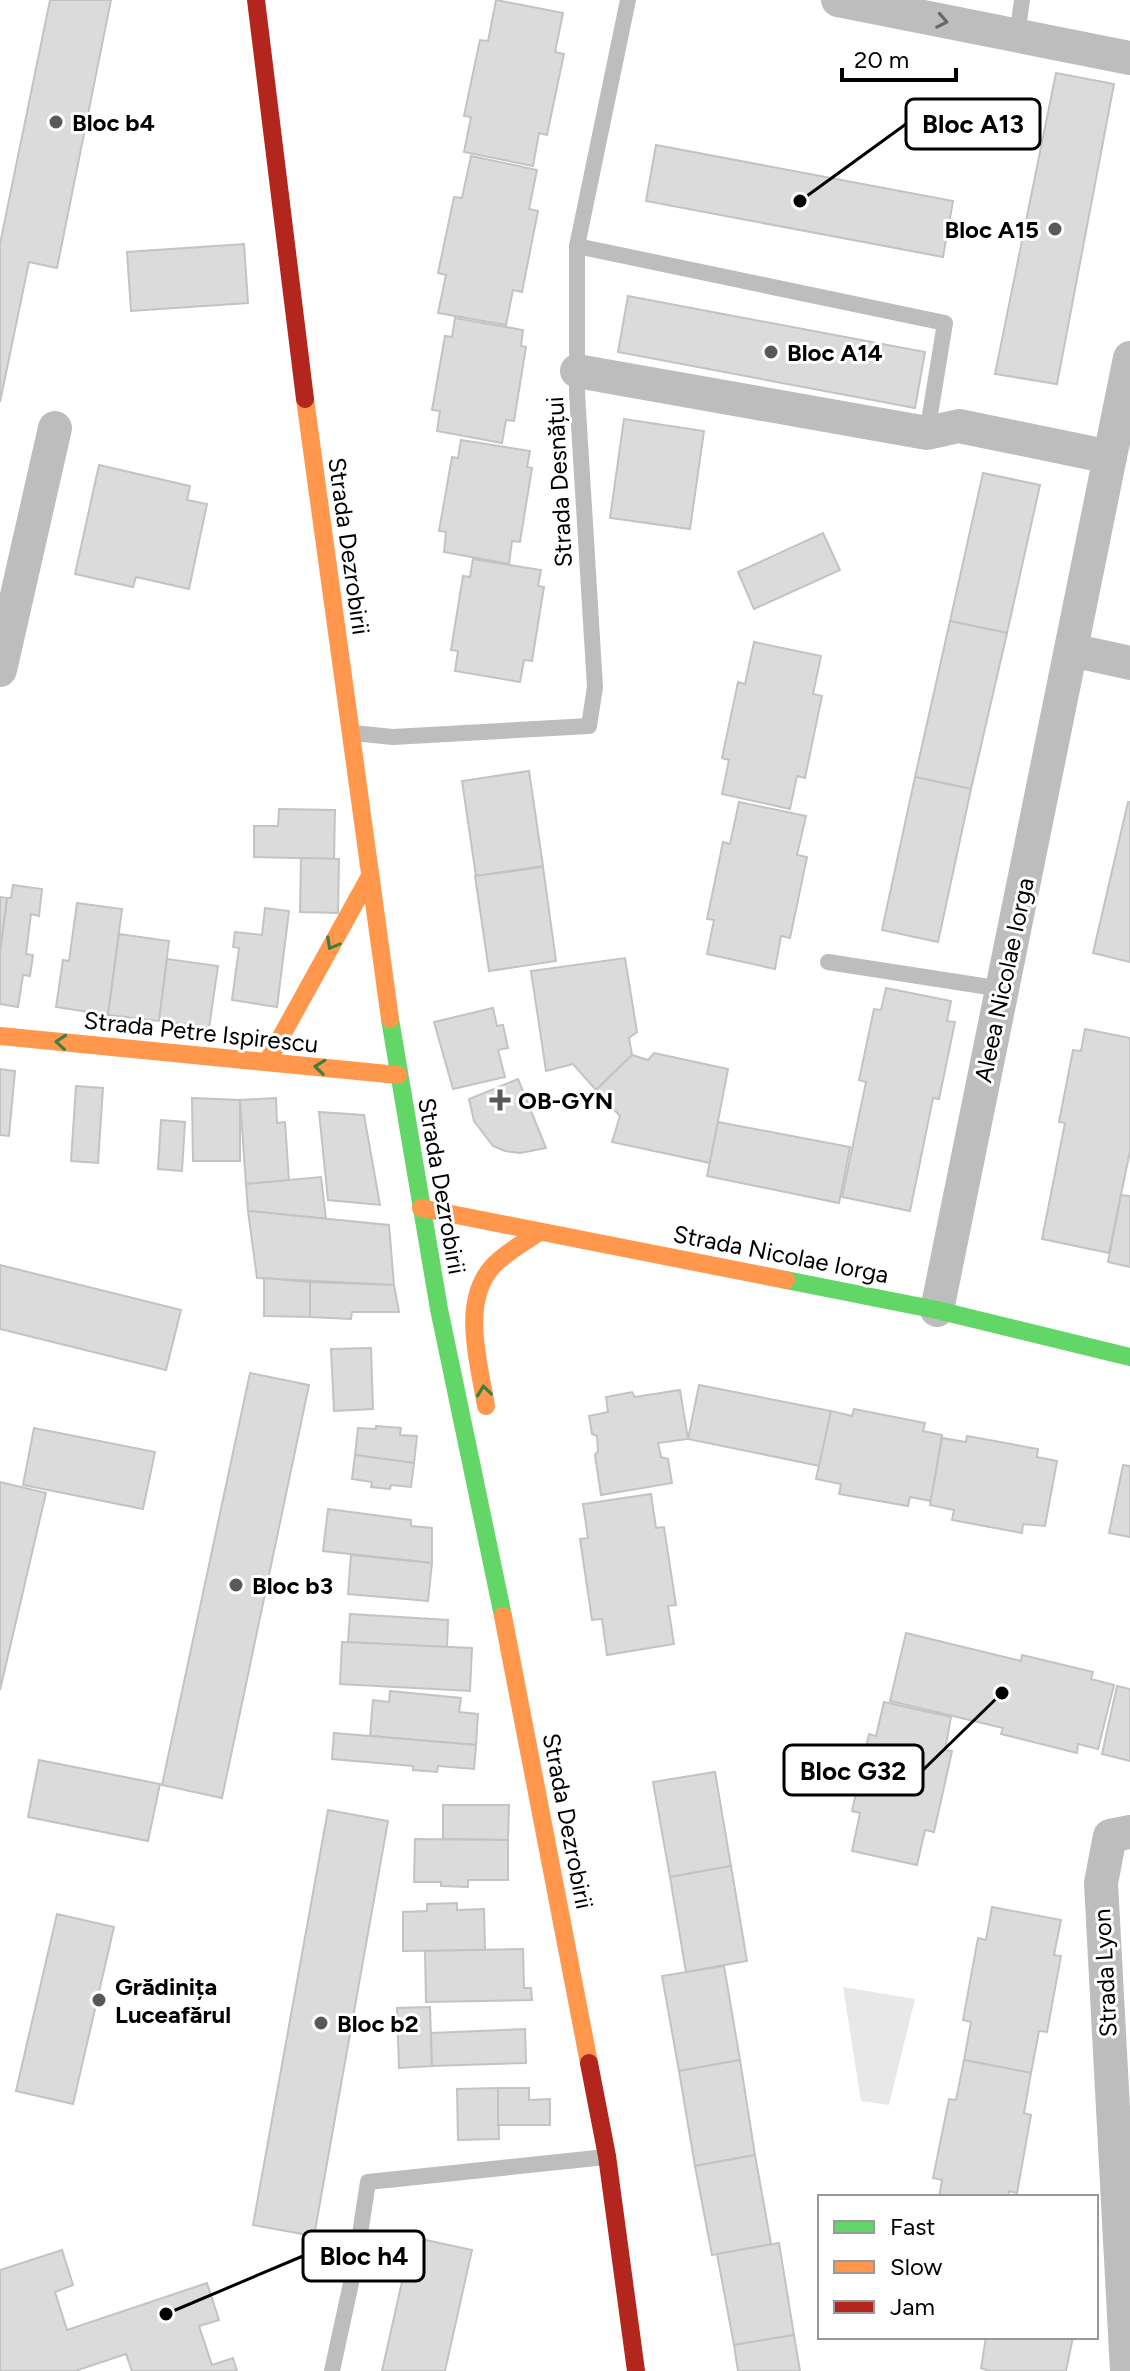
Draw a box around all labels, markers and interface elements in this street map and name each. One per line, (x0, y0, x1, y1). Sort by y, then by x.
one-way arrow (934, 12, 948, 29)
scale bar (842, 32, 956, 82)
text: 20 m (854, 45, 909, 74)
callout: Bloc A13 (906, 99, 1040, 149)
place label: Bloc b4 (72, 108, 155, 137)
text: Bloc A13 (922, 108, 1024, 140)
marker: Bloc b4 (47, 113, 65, 131)
place label: Bloc A15 (944, 215, 1039, 244)
marker: Bloc A15 (1046, 220, 1064, 238)
place label: Bloc A14 (787, 338, 883, 367)
marker: Bloc A14 (762, 343, 780, 361)
street label: Strada Desnățui (540, 396, 578, 568)
street label: Strada Dezrobirii (322, 455, 376, 637)
street label: Aleea Nicolae Iorga (968, 875, 1040, 1085)
one-way arrow (326, 936, 342, 950)
street label: Strada Petre Ispirescu (82, 1005, 320, 1059)
one-way arrow (54, 1034, 67, 1051)
one-way arrow (313, 1059, 326, 1076)
place label: OB-GYN (518, 1086, 613, 1115)
marker: OB-GYN (489, 1089, 511, 1111)
street label: Strada Dezrobirii (412, 1095, 472, 1277)
street label: Strada Nicolae Iorga (671, 1219, 891, 1289)
one-way arrow (476, 1384, 493, 1397)
place label: Bloc b3 (252, 1571, 333, 1600)
marker: Bloc b3 (227, 1576, 245, 1594)
street label: Strada Dezrobirii (537, 1731, 599, 1911)
callout: Bloc G32 (784, 1745, 923, 1795)
text: Bloc G32 (800, 1755, 906, 1787)
street label: Strada Lyon (1087, 1908, 1123, 2038)
place label: Grădinița Luceafărul (115, 1972, 231, 2029)
marker: Grădinița Luceafărul (90, 1991, 108, 2009)
place label: Bloc b2 (337, 2009, 419, 2038)
marker: Bloc b2 (312, 2014, 330, 2032)
legend (818, 2195, 1098, 2339)
text: Fast (890, 2212, 935, 2241)
callout: Bloc h4 (303, 2231, 424, 2281)
text: Bloc h4 (319, 2240, 409, 2272)
text: Slow (890, 2252, 943, 2281)
text: Jam (890, 2292, 935, 2321)

